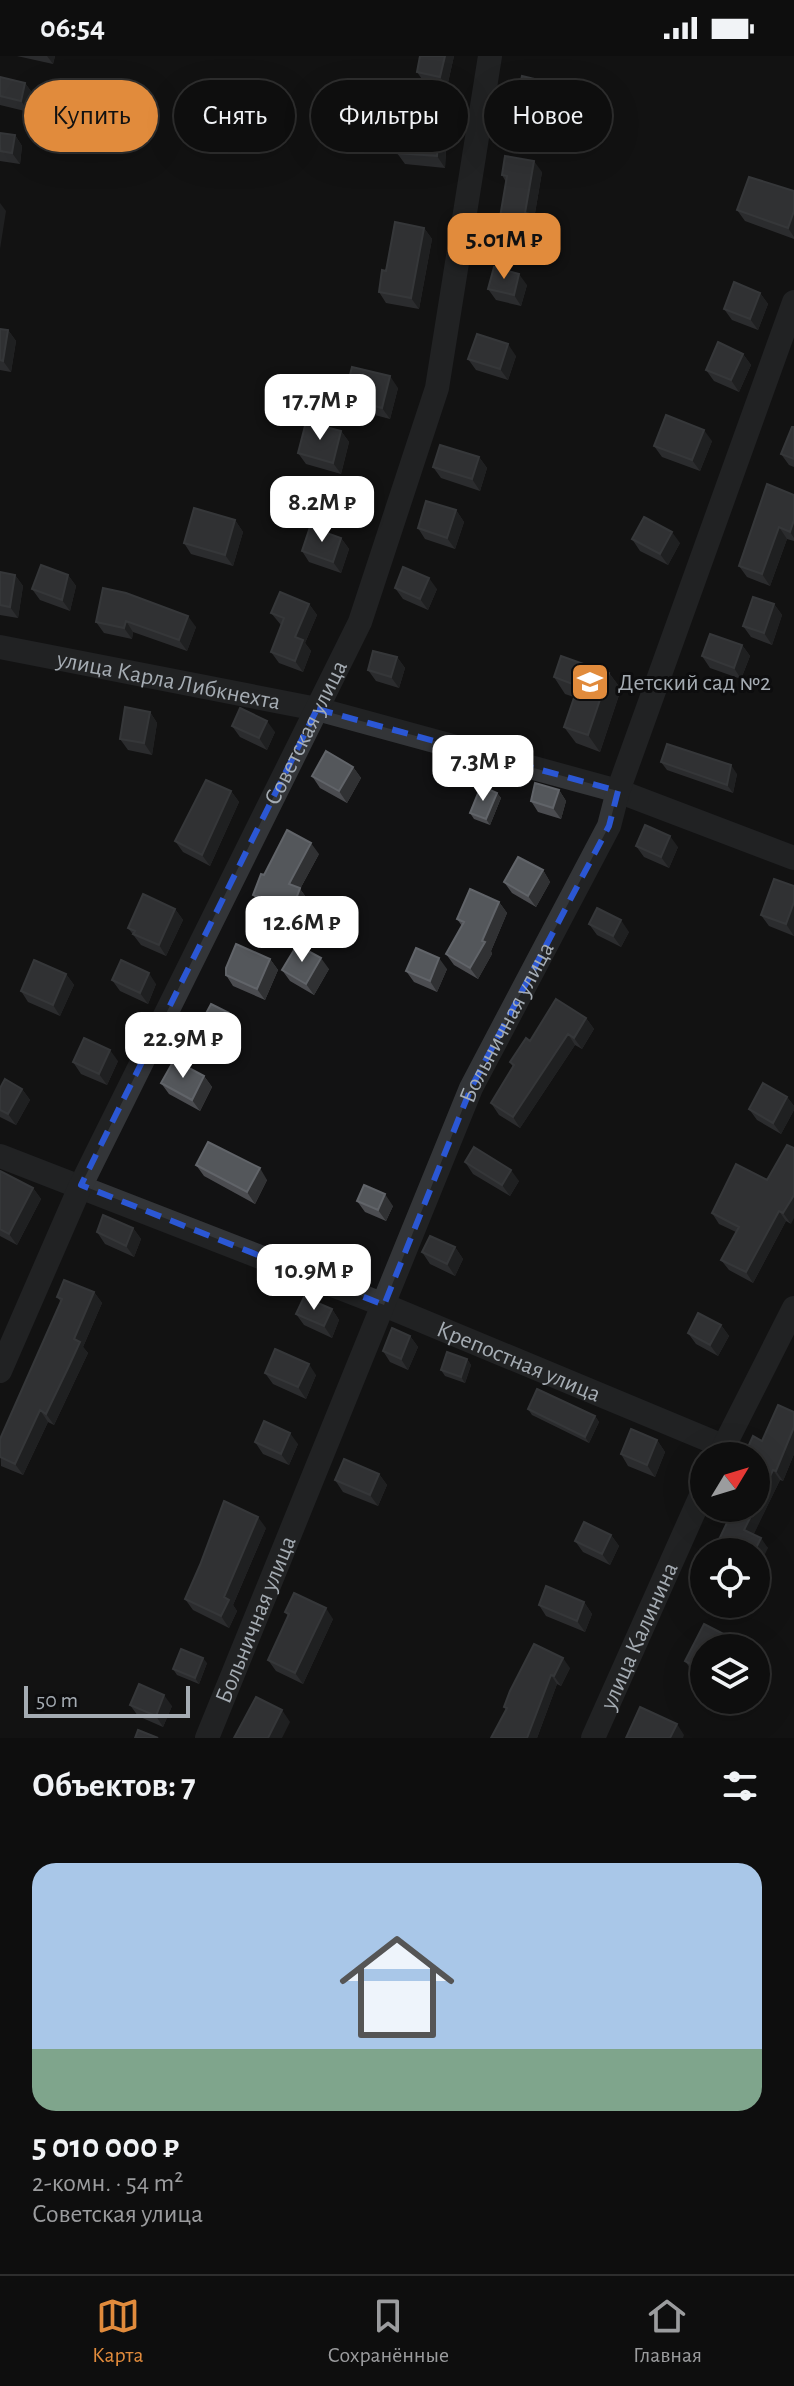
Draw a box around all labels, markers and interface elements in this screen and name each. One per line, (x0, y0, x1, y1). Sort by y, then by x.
text: 06:54 (40, 13, 105, 43)
chip: Купить (24, 80, 158, 152)
chip: Снять (174, 80, 295, 152)
chip: Фильтры (311, 80, 468, 152)
chip: Новое (484, 80, 612, 152)
pin: 5.01M ₽ (430, 213, 578, 281)
text: 5.01M ₽ (466, 226, 542, 252)
pin: 17.7M ₽ (246, 374, 394, 442)
text: 17.7M ₽ (283, 387, 357, 413)
pin: 8.2M ₽ (257, 476, 387, 544)
text: 8.2M ₽ (288, 489, 356, 515)
street label: улица Карла Либкнехта (54, 647, 282, 715)
street label: Советская улица (260, 657, 352, 809)
school or university icon: Детский сад №2 (569, 661, 611, 703)
place label: Детский сад №2 (618, 671, 771, 695)
pin: 7.3M ₽ (418, 735, 548, 803)
text: 7.3M ₽ (450, 748, 516, 774)
pin: 12.6M ₽ (228, 896, 376, 964)
text: 12.6M ₽ (264, 909, 340, 935)
street label: Больничная улица (455, 938, 559, 1106)
pin: 22.9M ₽ (109, 1012, 257, 1080)
text: 22.9M ₽ (143, 1025, 223, 1051)
pin: 10.9M ₽ (240, 1244, 388, 1312)
text: 10.9M ₽ (275, 1257, 353, 1283)
street label: Крепостная улица (433, 1317, 604, 1407)
north arrow (690, 1442, 770, 1522)
map controls (690, 1442, 770, 1714)
street label: Больничная улица (211, 1533, 301, 1707)
button: locate (690, 1538, 770, 1618)
street label: улица Калинина (596, 1559, 683, 1714)
button: layers (690, 1634, 770, 1714)
scale bar (24, 1682, 190, 1718)
text: 50 m (36, 1689, 78, 1711)
icon: filters (718, 1764, 762, 1808)
text: Объектов: 7 (32, 1769, 196, 1803)
icon: home (325, 1915, 469, 2059)
text: 5 010 000 ₽ (32, 2130, 179, 2164)
text: 2-комн. · 54 m² (32, 2170, 183, 2196)
text: Советская улица (32, 2201, 203, 2227)
tab: Карта (92, 2294, 144, 2368)
tab: Сохранённые (327, 2294, 449, 2368)
tab: Главная (633, 2294, 702, 2368)

